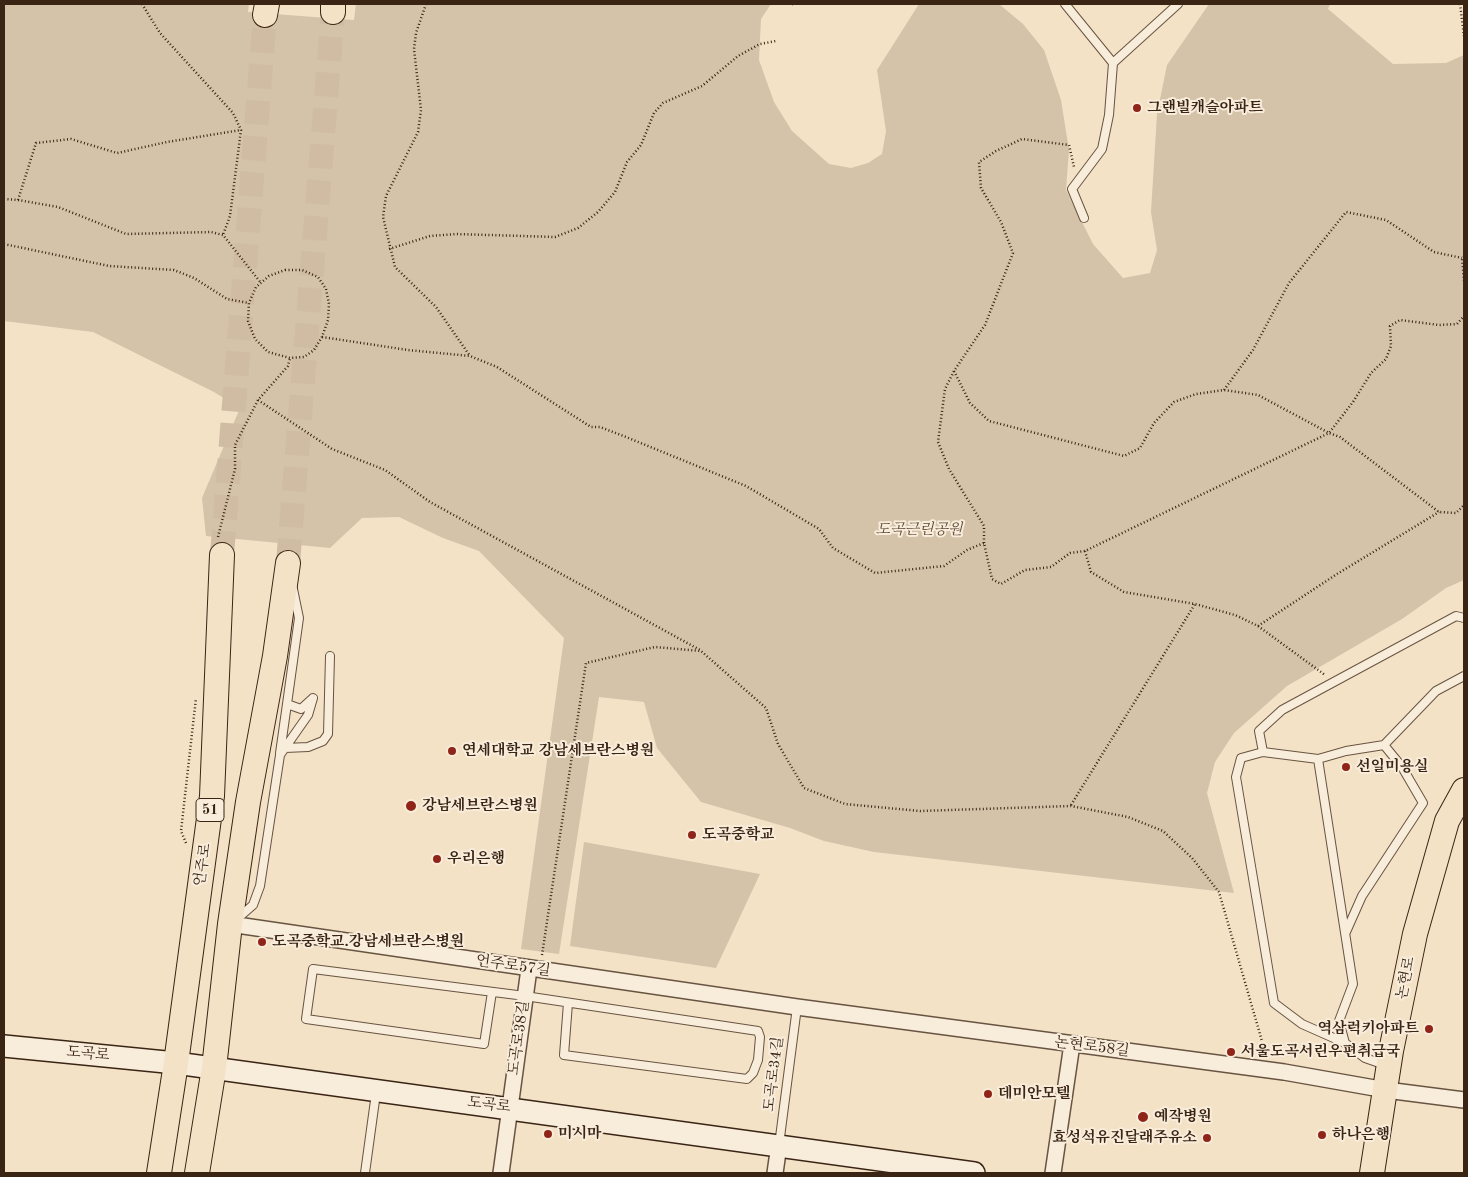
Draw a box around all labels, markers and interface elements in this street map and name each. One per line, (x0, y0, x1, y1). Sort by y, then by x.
place label: 그랜빌캐슬아파트 (1147, 99, 1263, 117)
marker: 그랜빌캐슬아파트 (1131, 102, 1143, 114)
park label: 도곡근린공원 (876, 521, 962, 539)
place label: 연세대학교 강남세브란스병원 (462, 742, 655, 760)
marker: 연세대학교 강남세브란스병원 (446, 745, 458, 757)
place label: 선일미용실 (1356, 758, 1428, 776)
marker: 선일미용실 (1340, 761, 1352, 773)
place label: 강남세브란스병원 (422, 797, 538, 815)
road number: 51 (196, 798, 224, 822)
marker: 강남세브란스병원 (404, 799, 418, 813)
place label: 도곡중학교 (702, 826, 774, 844)
marker: 도곡중학교 (686, 829, 698, 841)
street label: 언주로 (191, 842, 215, 888)
place label: 우리은행 (447, 850, 505, 868)
marker: 우리은행 (431, 853, 443, 865)
place label: 도곡중학교.강남세브란스병원 (272, 933, 465, 951)
marker: 도곡중학교.강남세브란스병원 (256, 936, 268, 948)
street label: 언주로57길 (474, 952, 552, 980)
street label: 논현로 (1393, 955, 1419, 1001)
street label: 도곡로38길 (505, 999, 533, 1077)
place label: 역삼럭키아파트 (1318, 1020, 1419, 1038)
marker: 역삼럭키아파트 (1423, 1023, 1435, 1035)
street label: 논현로58길 (1054, 1033, 1130, 1061)
street label: 도곡로34길 (760, 1036, 788, 1112)
street label: 도곡로 (66, 1043, 110, 1065)
place label: 서울도곡서린우편취급국 (1241, 1043, 1400, 1061)
marker: 서울도곡서린우편취급국 (1225, 1046, 1237, 1058)
place label: 데미안모텔 (998, 1085, 1070, 1103)
marker: 데미안모텔 (982, 1088, 994, 1100)
street label: 도곡로 (466, 1093, 512, 1117)
place label: 예작병원 (1154, 1108, 1212, 1126)
marker: 예작병원 (1136, 1110, 1150, 1124)
place label: 미시마 (558, 1125, 601, 1143)
place label: 하나은행 (1332, 1126, 1390, 1144)
marker: 미시마 (542, 1128, 554, 1140)
place label: 효성석유진달래주유소 (1052, 1129, 1197, 1147)
marker: 하나은행 (1316, 1129, 1328, 1141)
marker: 효성석유진달래주유소 (1201, 1132, 1213, 1144)

